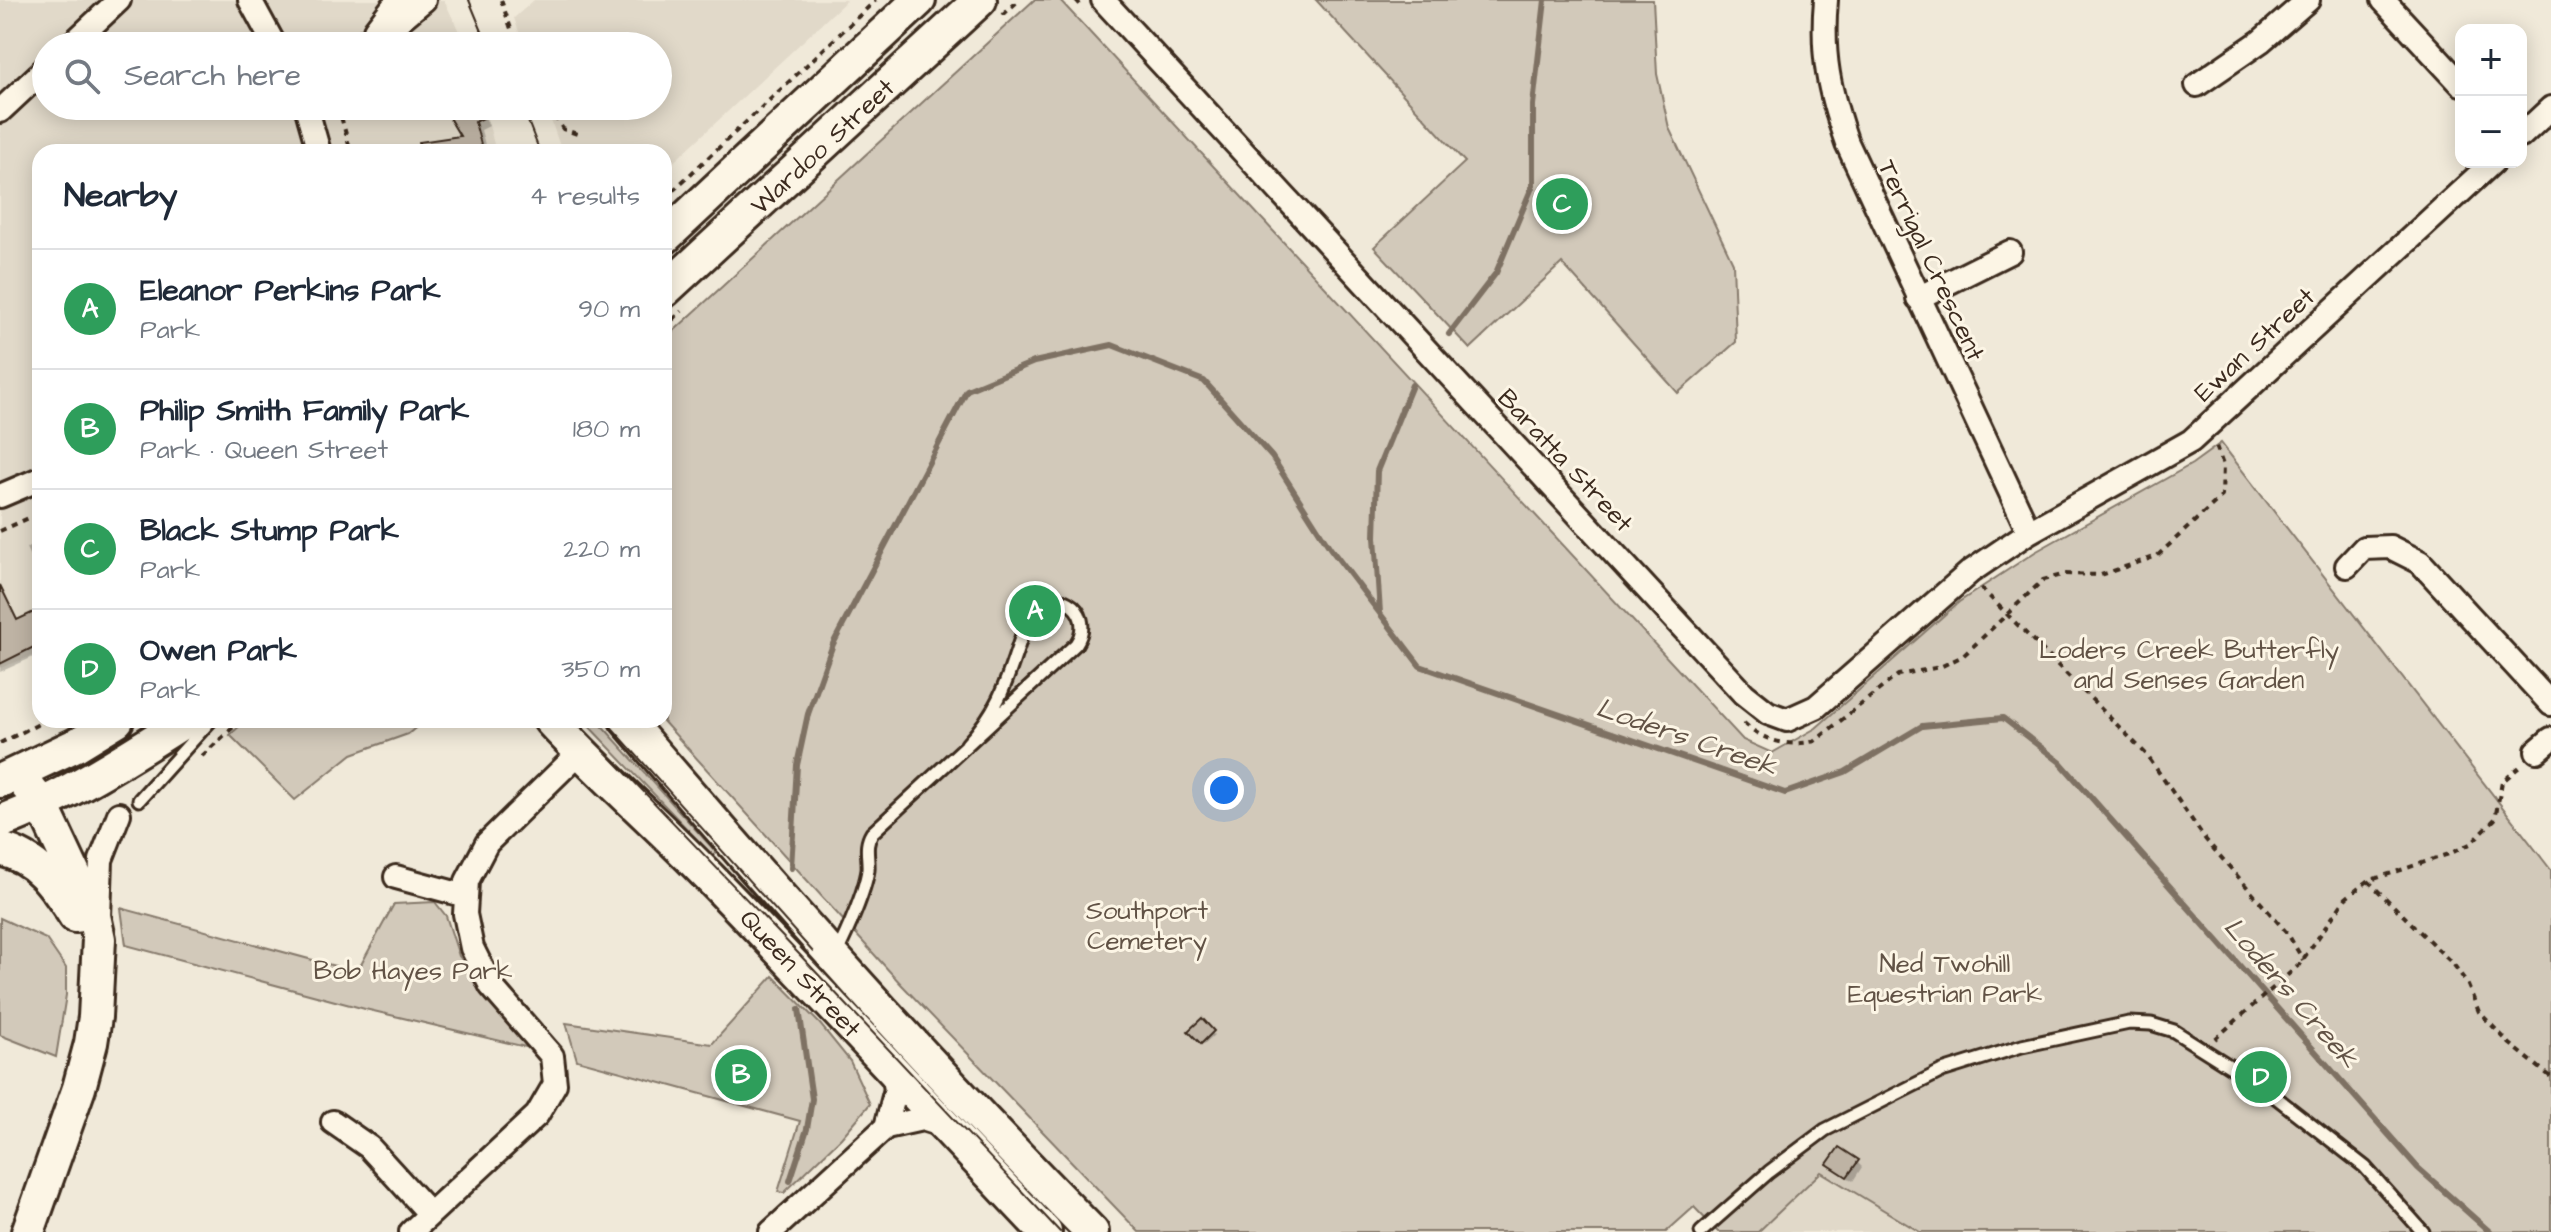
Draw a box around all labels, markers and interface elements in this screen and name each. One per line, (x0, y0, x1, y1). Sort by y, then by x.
map controls (2455, 24, 2527, 168)
button: + (2455, 24, 2527, 96)
search box (32, 32, 672, 120)
icon: search (60, 54, 104, 98)
text: Search here (124, 55, 301, 97)
street label: Wardoo Street (743, 70, 903, 223)
button: − (2455, 96, 2527, 168)
street label: Terrigal Crescent (1867, 154, 1994, 368)
text: Nearby (64, 172, 178, 220)
pin: C (1536, 174, 1588, 234)
text: 4 results (530, 178, 640, 214)
text: Eleanor Perkins Park (140, 270, 441, 312)
street label: Ewan Street (2186, 279, 2323, 410)
text: A (82, 291, 98, 327)
text: 90 m (578, 291, 640, 327)
text: Park (140, 312, 200, 348)
street label: Baratta Street (1489, 381, 1642, 541)
text: Philip Smith Family Park (140, 390, 469, 432)
text: B (81, 411, 99, 447)
text: 180 m (573, 411, 640, 447)
text: Park · Queen Street (140, 432, 388, 468)
text: Black Stump Park (140, 510, 399, 552)
text: C (81, 531, 99, 567)
text: 220 m (563, 531, 640, 567)
text: Park (140, 552, 200, 588)
pin: A (1009, 581, 1061, 641)
text: Owen Park (140, 630, 297, 672)
park label: Loders Creek Butterfly and Senses Garden (2039, 632, 2339, 698)
text: D (82, 651, 98, 687)
text: 350 m (561, 651, 640, 687)
text: Park (140, 672, 200, 708)
water label: Loders Creek (1591, 688, 1783, 787)
your location (1204, 770, 1244, 810)
park label: Southport Cemetery (1086, 893, 1208, 961)
street label: Queen Street (731, 902, 870, 1046)
water label: Loders Creek (2214, 909, 2368, 1077)
park label: Ned Twohill Equestrian Park (1848, 946, 2042, 1012)
park label: Bob Hayes Park (313, 953, 513, 991)
pin: B (715, 1045, 767, 1105)
pin: D (2235, 1047, 2287, 1107)

